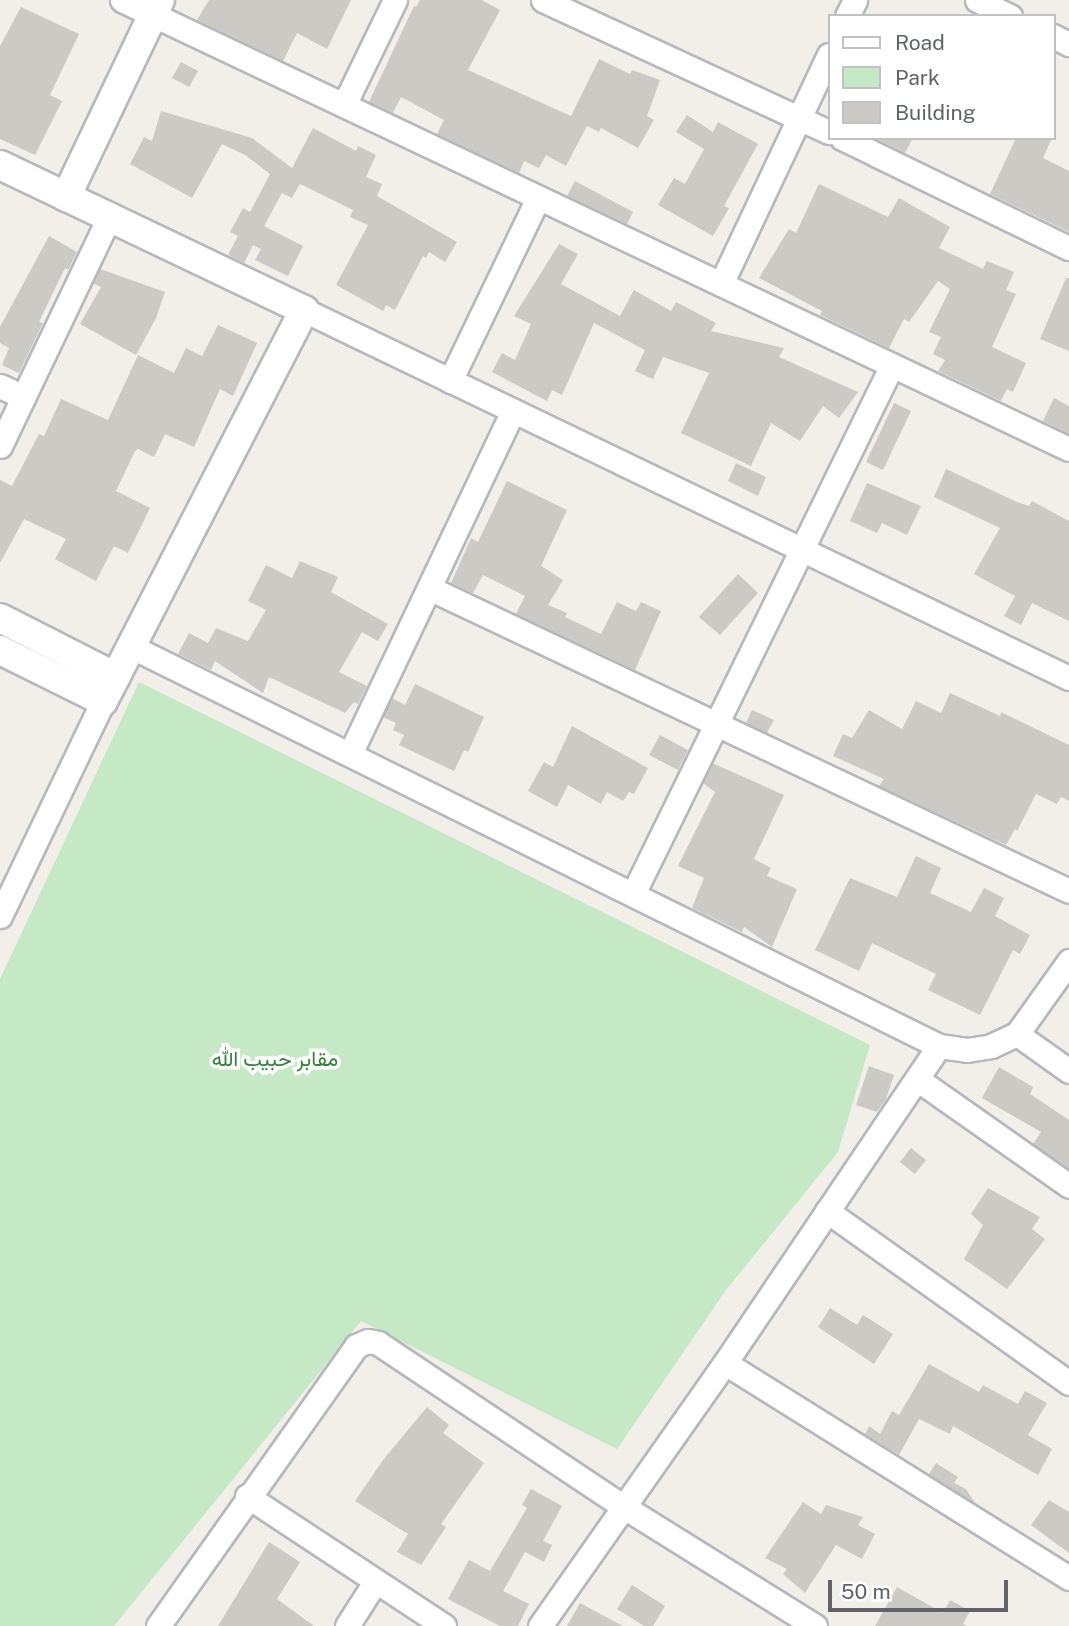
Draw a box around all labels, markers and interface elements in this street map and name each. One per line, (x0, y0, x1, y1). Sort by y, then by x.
legend (828, 14, 1055, 140)
text: Road (895, 30, 945, 55)
text: Park (895, 65, 940, 90)
text: Building (895, 100, 976, 125)
park label: مقابر حبيب الله (212, 1046, 338, 1072)
scale bar (831, 1566, 1011, 1610)
text: 50 m (841, 1579, 891, 1604)

